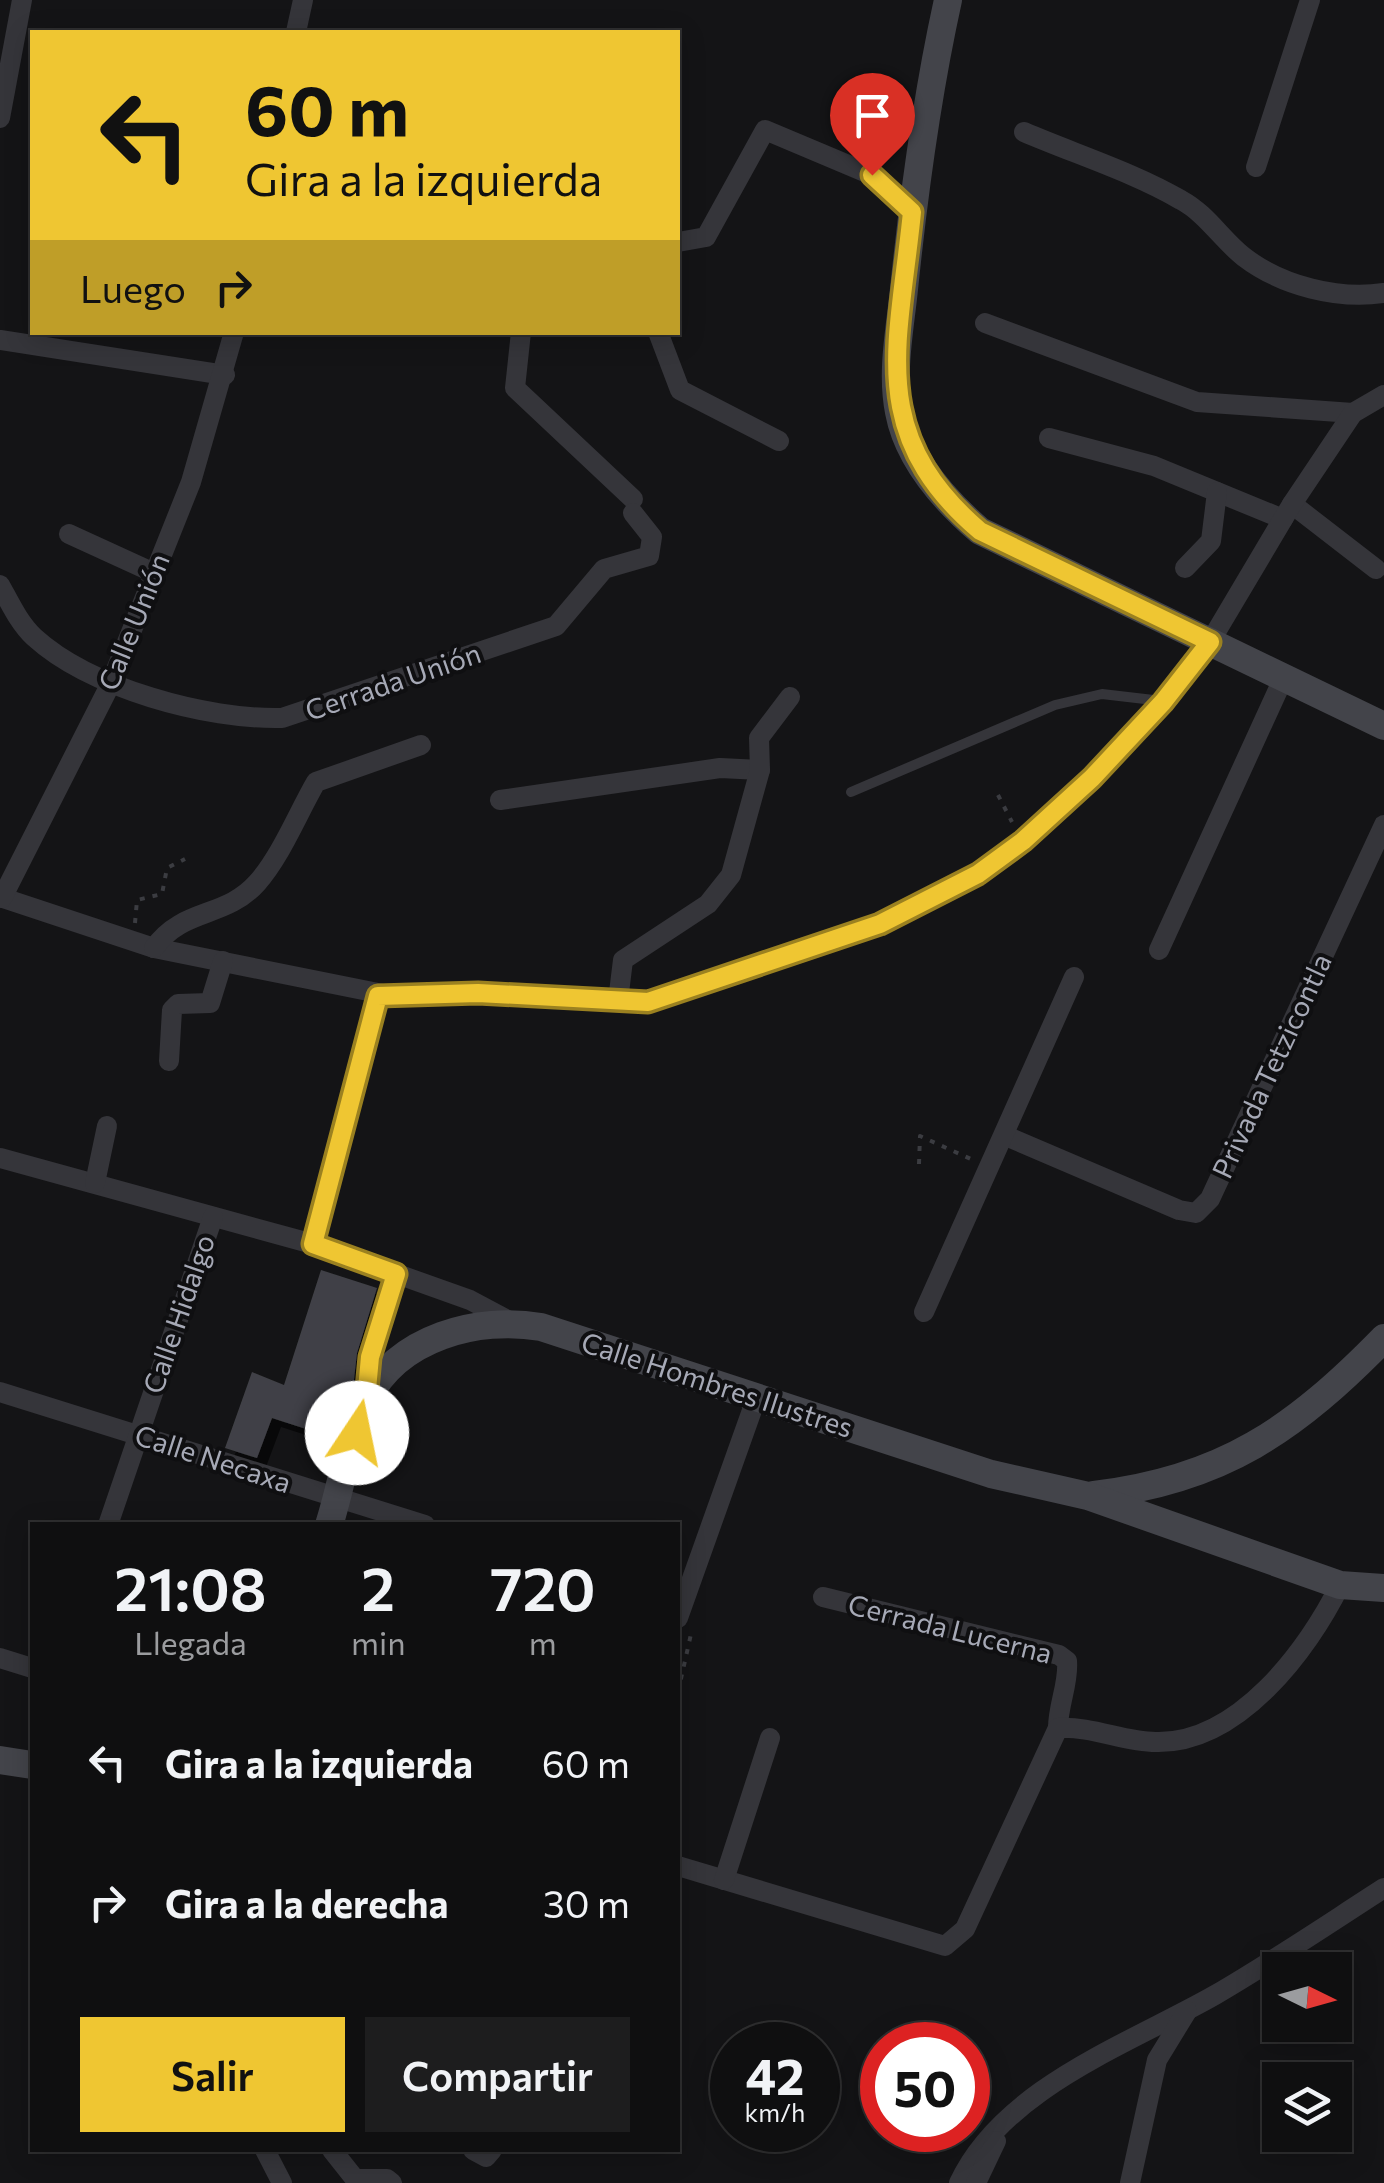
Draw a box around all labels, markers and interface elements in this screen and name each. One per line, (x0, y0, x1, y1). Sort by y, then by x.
text: 60 m (245, 65, 409, 150)
icon: left (80, 70, 210, 200)
pin (830, 73, 915, 176)
icon: arrive (845, 88, 900, 143)
text: Gira a la izquierda (245, 150, 602, 205)
icon: right (206, 260, 261, 315)
text: Luego (80, 264, 186, 311)
street label: Calle Unión (90, 548, 176, 695)
street label: Cerrada Unión (300, 635, 485, 727)
street label: Privada Tetzicontla (1204, 948, 1338, 1183)
street label: Calle Hidalgo (135, 1230, 221, 1398)
street label: Calle Hombres Ilustres (577, 1324, 857, 1444)
position arrow (305, 1381, 409, 1485)
street label: Calle Necaxa (131, 1417, 296, 1499)
text: 21:08 (114, 1550, 267, 1623)
text: 2 (361, 1550, 395, 1623)
text: 720 (490, 1550, 596, 1623)
street label: Cerrada Lucerna (845, 1586, 1056, 1670)
text: Llegada (134, 1622, 247, 1662)
text: min (351, 1622, 406, 1662)
text: m (529, 1622, 557, 1662)
icon: left (80, 1735, 135, 1790)
text: Gira a la izquierda (165, 1739, 473, 1786)
text: 60 m (542, 1739, 630, 1786)
icon: right (80, 1875, 135, 1930)
text: Gira a la derecha (165, 1879, 449, 1926)
text: 30 m (543, 1879, 630, 1926)
north arrow (1262, 1952, 1352, 2042)
map controls (1262, 1952, 1352, 2152)
button: Salir (80, 2017, 345, 2132)
button: Compartir (365, 2017, 630, 2132)
speed limit sign: 50 (860, 2022, 990, 2152)
text: 42 (746, 2044, 804, 2105)
button: layers (1262, 2062, 1352, 2152)
text: km/h (745, 2097, 805, 2127)

